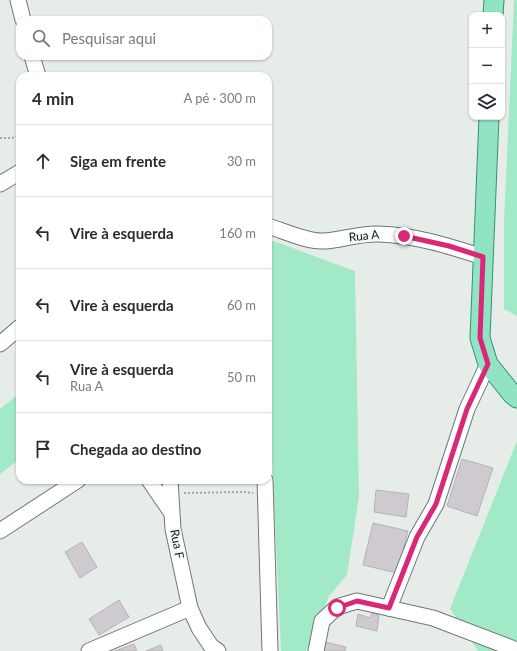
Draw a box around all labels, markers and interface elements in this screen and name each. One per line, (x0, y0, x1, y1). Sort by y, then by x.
map controls (469, 12, 505, 120)
button: + (469, 12, 505, 48)
search box (16, 16, 272, 60)
icon: search (30, 27, 52, 49)
text: Pesquisar aqui (62, 29, 156, 47)
button: − (469, 48, 505, 84)
button: layers (469, 84, 505, 120)
text: 4 min (32, 88, 74, 109)
text: A pé · 300 m (183, 90, 256, 106)
icon: ahead (32, 150, 54, 172)
text: Siga em frente (70, 152, 166, 170)
text: 30 m (227, 153, 256, 169)
icon: left (32, 222, 54, 244)
text: Vire à esquerda (70, 224, 174, 242)
text: 160 m (219, 225, 256, 241)
street label: Rua A (348, 226, 381, 245)
route end (395, 227, 413, 245)
icon: left (32, 294, 54, 316)
text: Vire à esquerda (70, 296, 174, 314)
text: 60 m (227, 297, 256, 313)
text: Vire à esquerda (70, 360, 174, 378)
icon: left (32, 366, 54, 388)
text: 50 m (227, 369, 256, 385)
text: Rua A (70, 378, 103, 394)
icon: arrive (32, 438, 54, 460)
text: Chegada ao destino (70, 440, 201, 458)
street label: Rua F (167, 528, 188, 560)
route start (328, 599, 346, 617)

